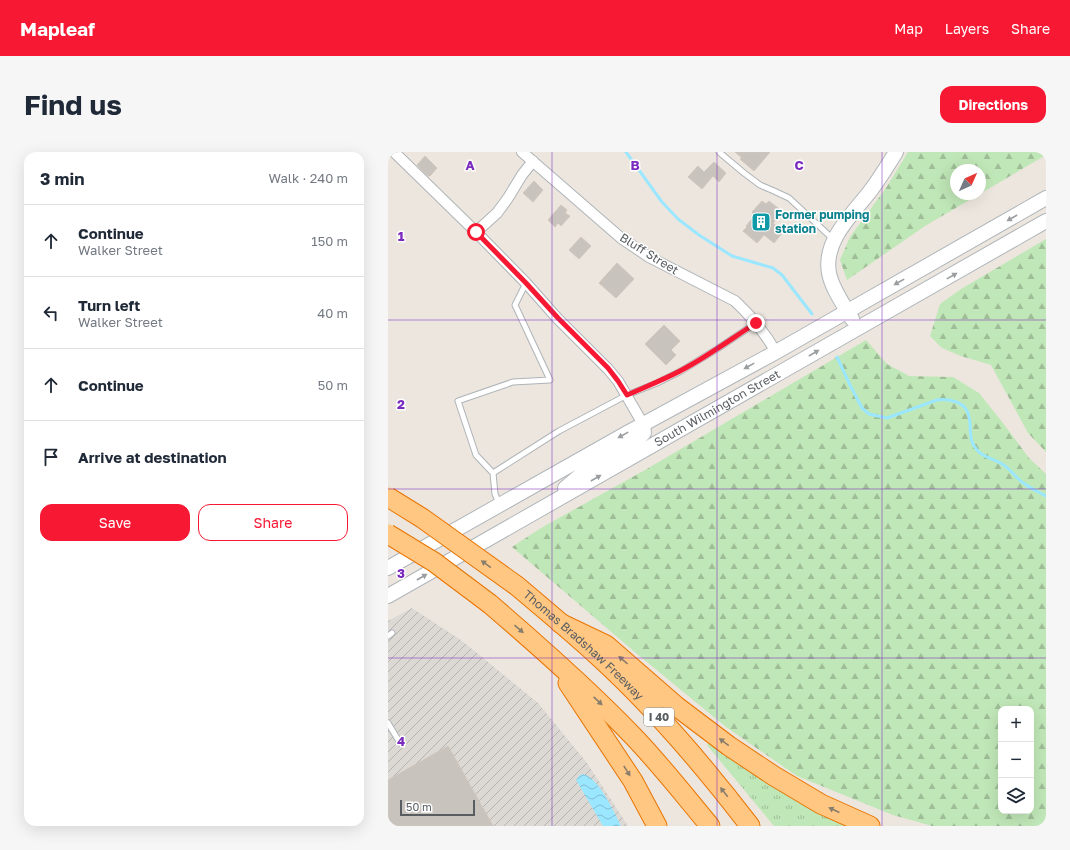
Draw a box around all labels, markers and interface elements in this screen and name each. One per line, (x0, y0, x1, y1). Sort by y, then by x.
text: Mapleaf (20, 17, 95, 40)
text: Map (894, 20, 923, 37)
text: Layers (945, 20, 989, 37)
text: Share (1011, 20, 1050, 37)
button: Directions (940, 86, 1046, 123)
text: Find us (24, 88, 122, 121)
text: A (465, 157, 475, 173)
text: B (630, 157, 640, 173)
text: C (794, 157, 804, 173)
north arrow (950, 164, 986, 200)
text: 3 min (40, 168, 84, 189)
text: Walk · 240 m (269, 170, 348, 186)
place label: Former pumping station (775, 207, 870, 236)
building icon: Former pumping station (750, 211, 772, 233)
one-way arrow (1006, 214, 1018, 221)
route start (467, 223, 485, 241)
text: Continue (78, 224, 144, 242)
text: 1 (398, 228, 405, 244)
icon: ahead (40, 230, 62, 252)
street label: Bluff Street (617, 230, 682, 278)
text: 150 m (311, 233, 348, 249)
text: Walker Street (78, 242, 163, 258)
one-way arrow (946, 272, 958, 279)
one-way arrow (893, 279, 905, 285)
text: Turn left (78, 296, 140, 314)
icon: left (40, 302, 62, 324)
text: 40 m (317, 305, 348, 321)
text: Walker Street (78, 314, 163, 330)
route end (747, 314, 765, 332)
one-way arrow (808, 350, 820, 357)
one-way arrow (744, 363, 755, 370)
street label: South Wilmington Street (651, 366, 783, 450)
icon: ahead (40, 374, 62, 396)
text: Continue (78, 376, 144, 394)
text: 50 m (318, 377, 348, 393)
text: 2 (397, 396, 405, 412)
one-way arrow (617, 432, 629, 438)
icon: arrive (40, 446, 62, 468)
text: Arrive at destination (78, 448, 227, 466)
one-way arrow (590, 474, 602, 481)
button: Save (40, 504, 190, 541)
button: Share (198, 504, 348, 541)
one-way arrow (480, 559, 491, 568)
text: 3 (397, 565, 405, 581)
one-way arrow (416, 573, 428, 580)
street label: Thomas Bradshaw Freeway (520, 587, 647, 703)
one-way arrow (514, 625, 524, 634)
one-way arrow (618, 655, 628, 664)
one-way arrow (592, 696, 603, 705)
map controls (998, 706, 1034, 814)
button: + (998, 706, 1034, 742)
road number: I 40 (644, 708, 674, 726)
text: 4 (397, 733, 405, 749)
one-way arrow (718, 738, 729, 746)
button: − (998, 742, 1034, 778)
one-way arrow (623, 766, 631, 776)
button: layers (998, 778, 1034, 814)
one-way arrow (719, 786, 728, 797)
scale bar (400, 798, 475, 817)
text: 50 m (406, 800, 432, 813)
one-way arrow (828, 807, 840, 813)

